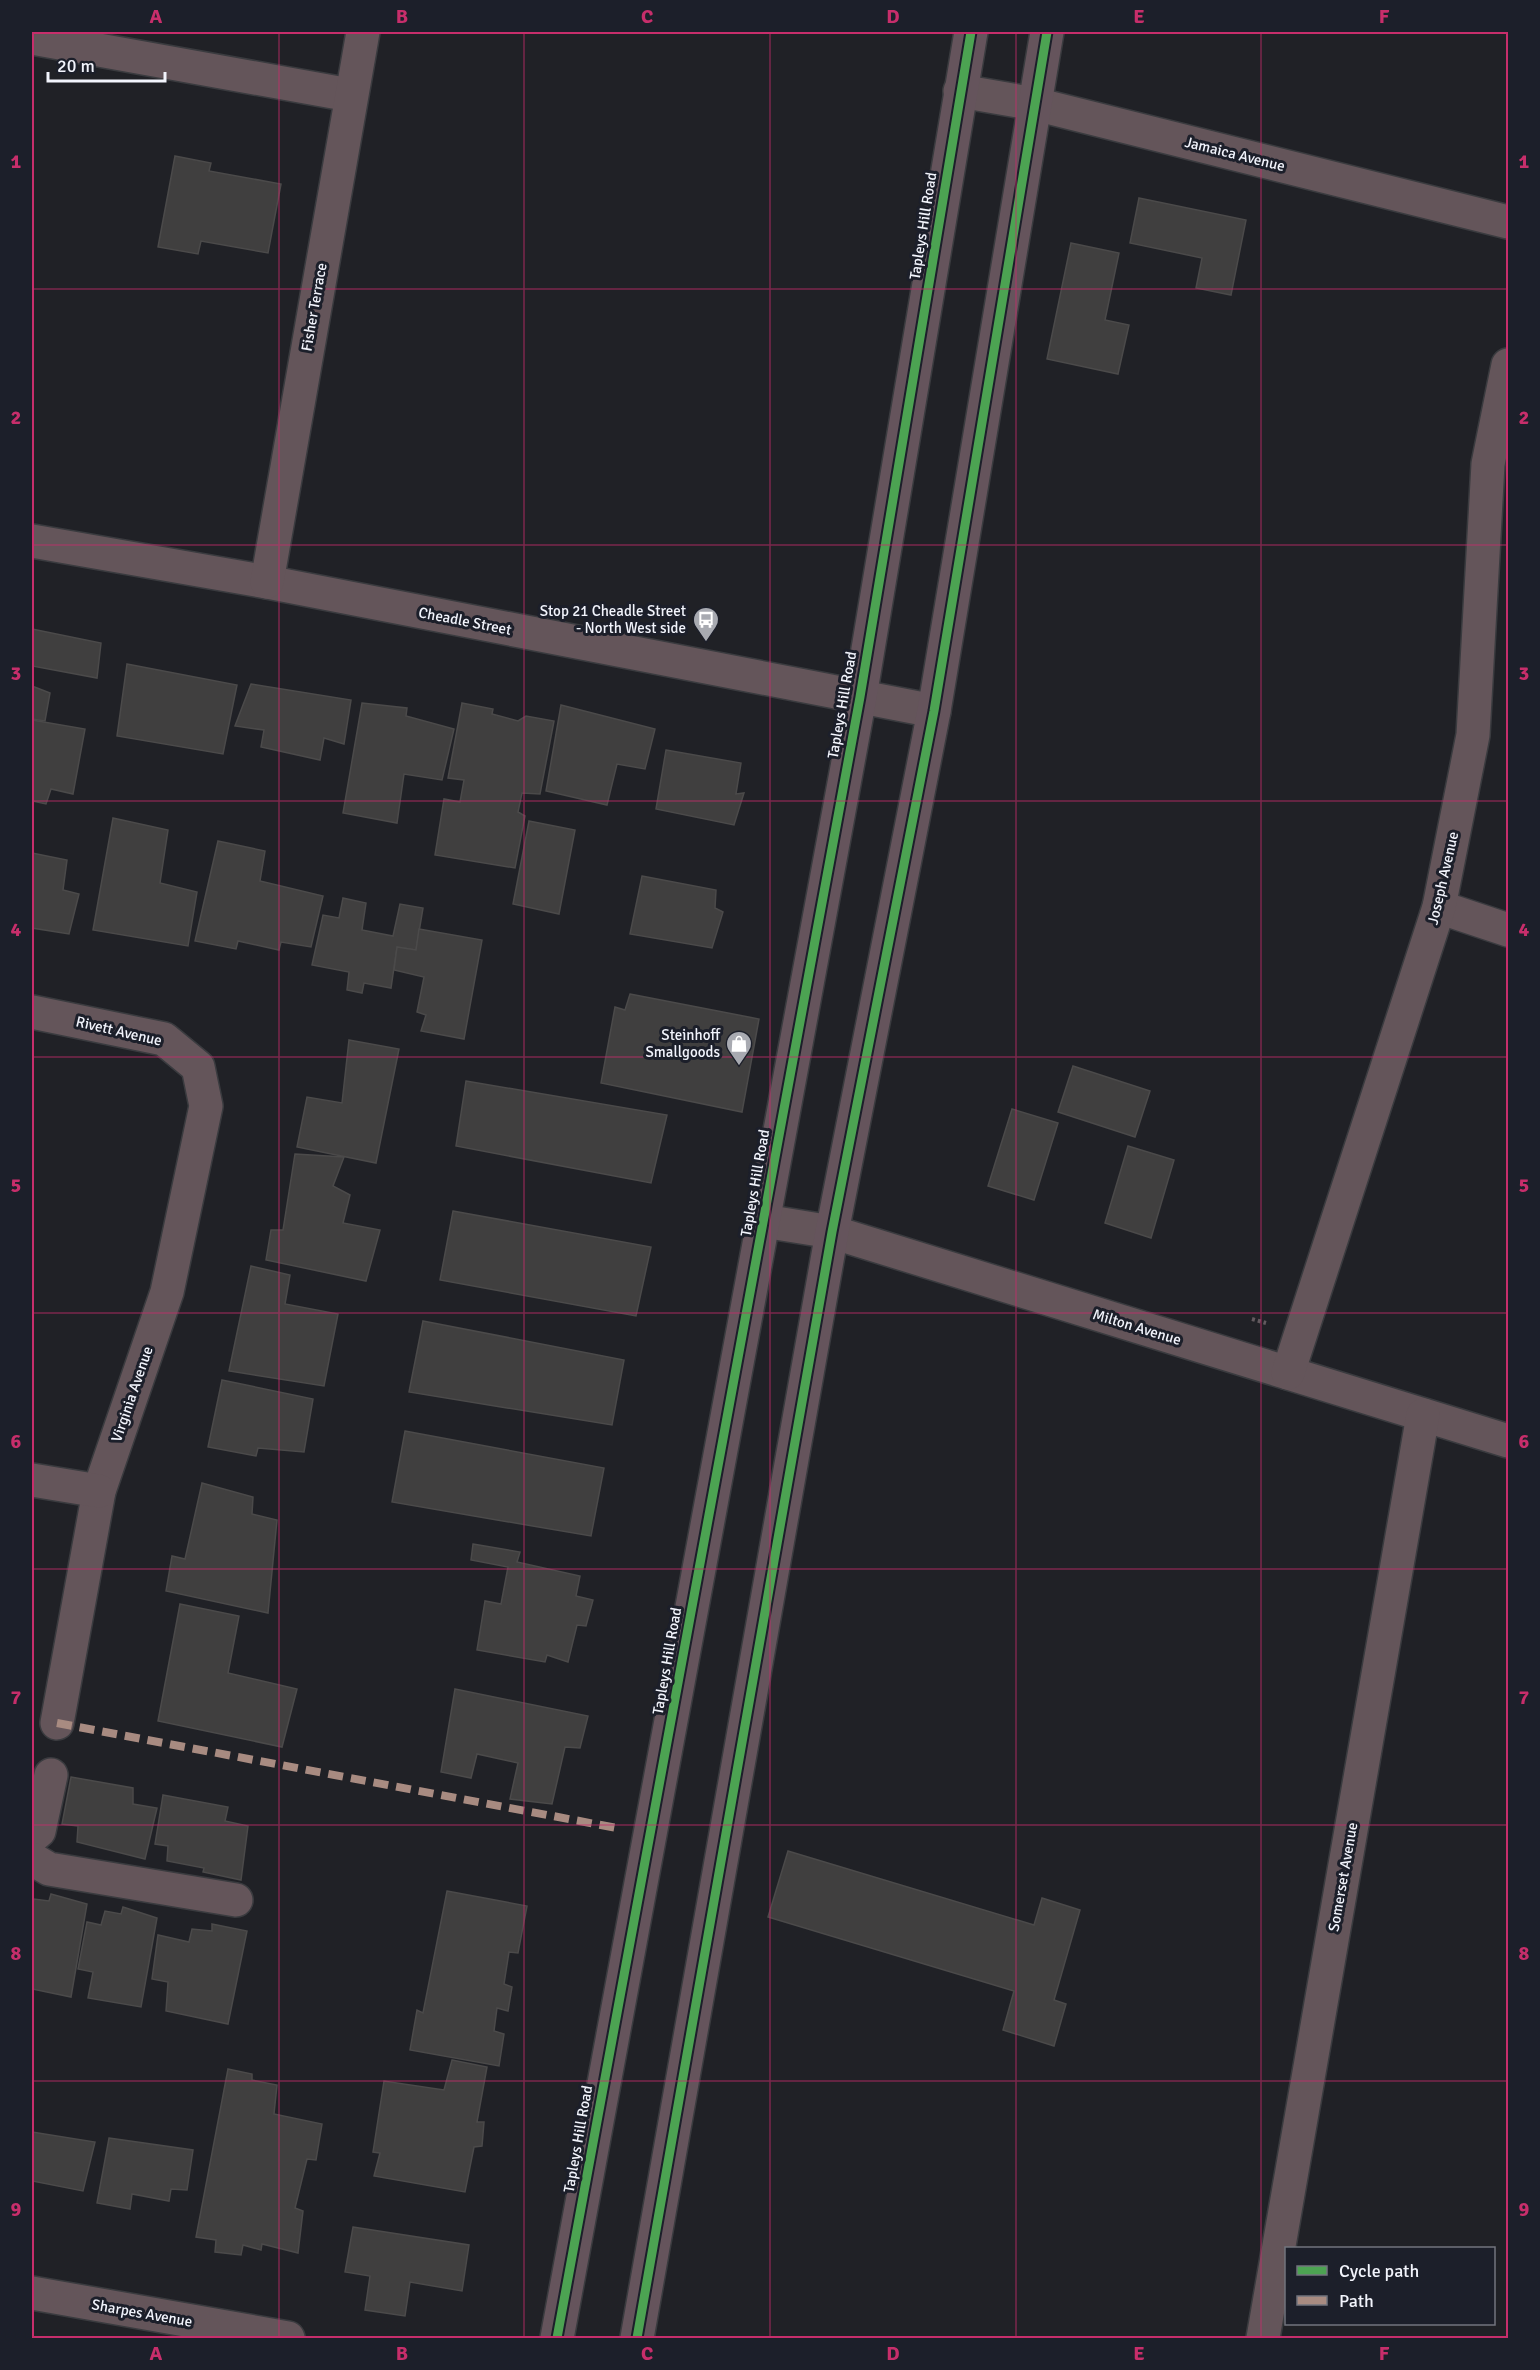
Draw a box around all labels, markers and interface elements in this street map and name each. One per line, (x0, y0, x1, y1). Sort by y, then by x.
text: A (150, 4, 163, 29)
text: B (396, 4, 408, 29)
text: C (641, 4, 653, 29)
text: D (886, 4, 900, 29)
text: E (1133, 4, 1145, 29)
text: F (1379, 4, 1390, 29)
scale bar (48, 45, 165, 83)
text: 20 m (57, 55, 95, 77)
street label: Jamaica Avenue (1183, 133, 1287, 175)
text: 1 (11, 149, 22, 174)
text: 1 (1519, 149, 1530, 174)
street label: Tapleys Hill Road (906, 171, 940, 281)
street label: Fisher Terrace (297, 261, 331, 353)
text: 2 (11, 405, 21, 430)
text: 2 (1519, 405, 1529, 430)
place label: Stop 21 Cheadle Street - North West side (540, 602, 686, 637)
street label: Cheadle Street (417, 603, 513, 639)
bus stop icon: Stop 21 Cheadle Street - North West side (691, 605, 721, 643)
street label: Tapleys Hill Road (824, 650, 860, 760)
text: 3 (11, 661, 21, 686)
text: 3 (1519, 661, 1529, 686)
street label: Joseph Avenue (1424, 830, 1462, 926)
text: 4 (11, 917, 22, 942)
text: 4 (1519, 917, 1530, 942)
street label: Rivett Avenue (74, 1012, 164, 1050)
place label: Steinhoff Smallgoods (646, 1026, 721, 1061)
shop icon: Steinhoff Smallgoods (724, 1029, 754, 1067)
street label: Tapleys Hill Road (737, 1128, 773, 1238)
text: 5 (11, 1173, 21, 1198)
text: 5 (1519, 1173, 1529, 1198)
street label: Milton Avenue (1091, 1305, 1183, 1349)
street label: Virginia Avenue (107, 1344, 157, 1444)
text: 6 (11, 1429, 22, 1454)
text: 6 (1519, 1429, 1530, 1454)
street label: Tapleys Hill Road (649, 1606, 685, 1716)
text: 7 (11, 1685, 22, 1710)
text: 7 (1519, 1685, 1530, 1710)
street label: Somerset Avenue (1325, 1821, 1361, 1933)
text: 8 (11, 1941, 22, 1966)
text: 8 (1519, 1941, 1530, 1966)
street label: Tapleys Hill Road (560, 2084, 596, 2194)
text: 9 (11, 2197, 22, 2222)
text: 9 (1519, 2197, 1530, 2222)
legend (1285, 2247, 1495, 2325)
text: Cycle path (1339, 2260, 1419, 2282)
text: Path (1339, 2290, 1374, 2312)
street label: Sharpes Avenue (90, 2295, 194, 2331)
text: A (150, 2341, 163, 2366)
text: B (396, 2341, 408, 2366)
text: C (641, 2341, 653, 2366)
text: D (886, 2341, 900, 2366)
text: E (1133, 2341, 1145, 2366)
text: F (1379, 2341, 1390, 2366)

